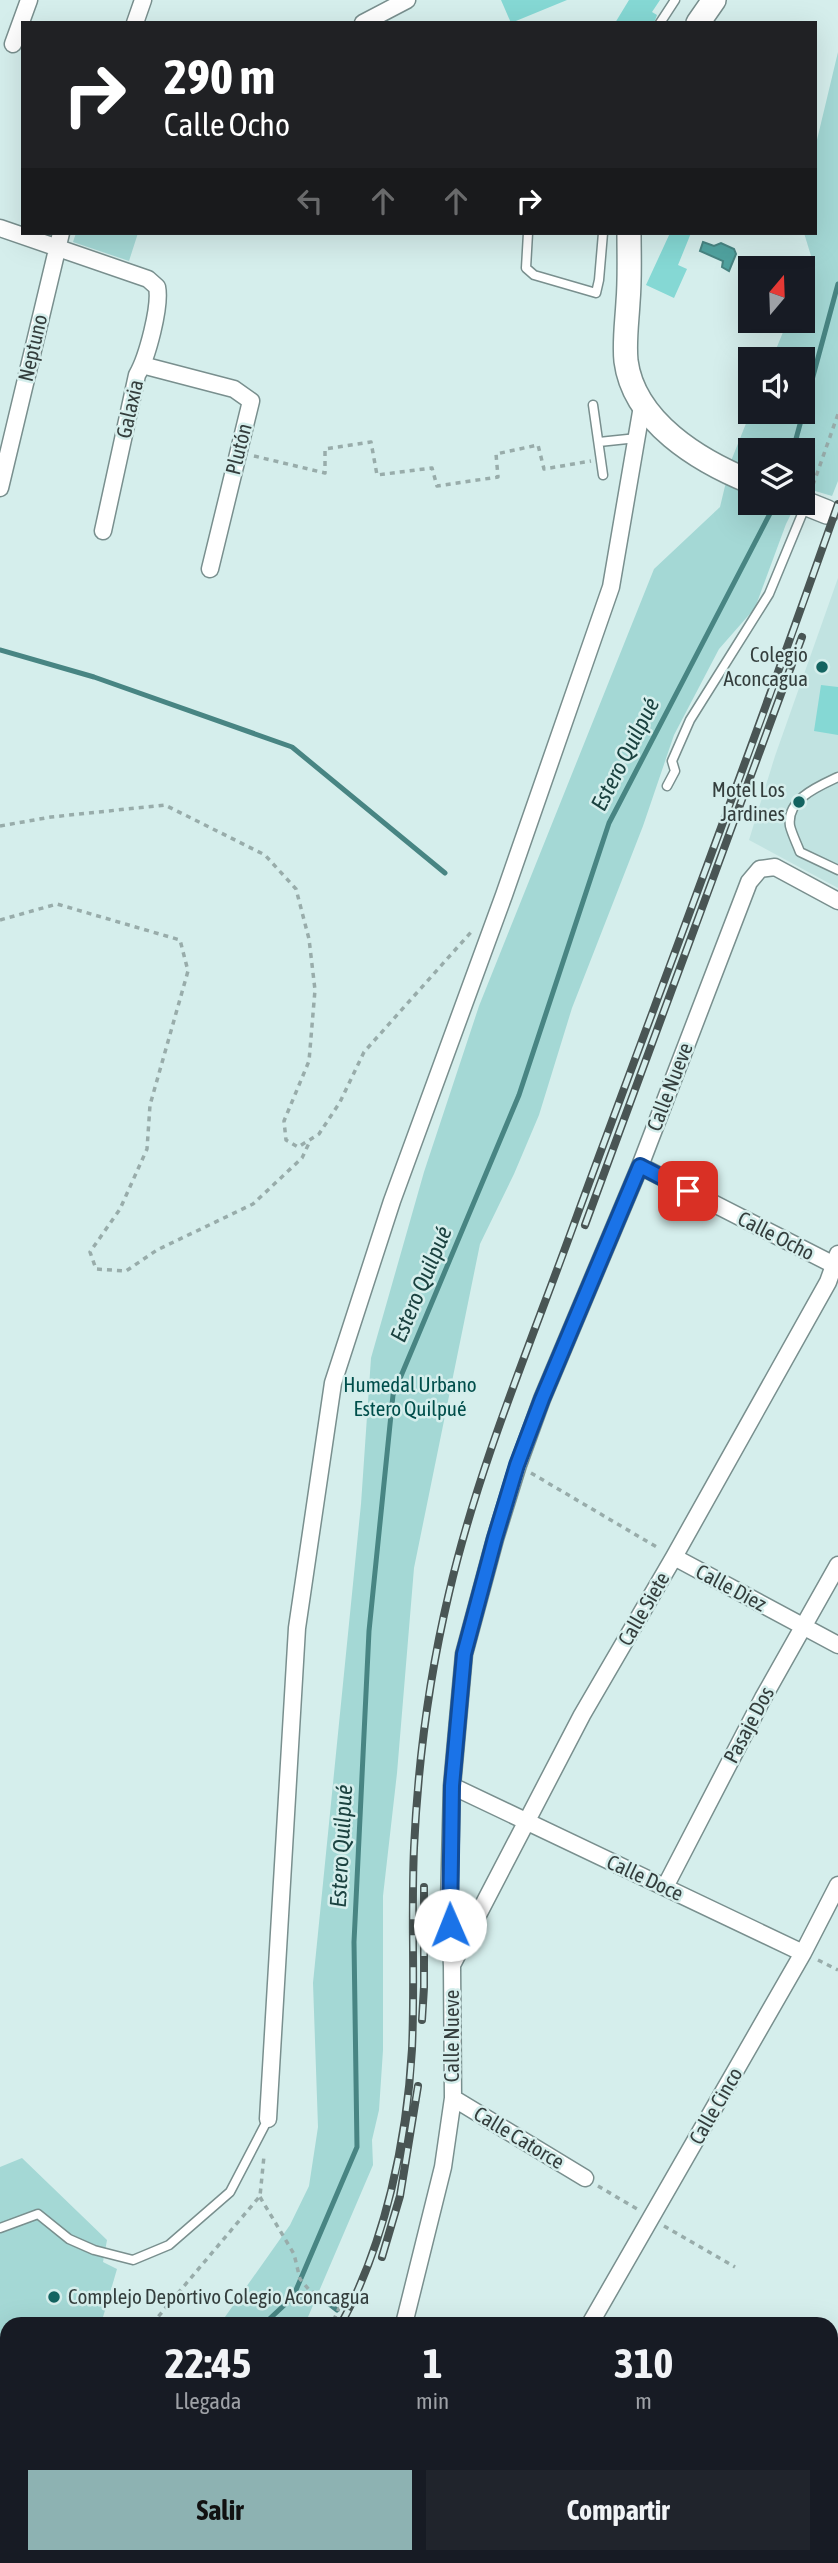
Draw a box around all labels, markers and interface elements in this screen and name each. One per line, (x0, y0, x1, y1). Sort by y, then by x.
text: 290 m (164, 48, 275, 104)
icon: right (49, 49, 140, 140)
text: Calle Ocho (164, 106, 290, 143)
icon: left (291, 182, 329, 220)
icon: ahead (364, 182, 402, 220)
icon: ahead (437, 182, 475, 220)
icon: right (510, 182, 548, 220)
north arrow (738, 256, 816, 332)
map controls (738, 256, 815, 515)
street label: Neptuno (13, 312, 51, 384)
button: sound (738, 347, 815, 424)
street label: Galaxia (111, 377, 147, 440)
street label: Plutón (220, 421, 256, 477)
button: layers (738, 438, 815, 515)
place label: Colegio Aconcagua (723, 642, 808, 690)
marker: Colegio Aconcagua (814, 659, 830, 675)
water label: Estero Quilpué (585, 693, 665, 815)
place label: Motel Los Jardines (712, 777, 785, 825)
marker: Motel Los Jardines (791, 794, 807, 810)
street label: Calle Nueve (641, 1039, 697, 1134)
pin (658, 1161, 718, 1221)
icon: arrive (669, 1172, 707, 1210)
street label: Calle Ocho (734, 1206, 819, 1265)
water label: Estero Quilpué (385, 1222, 457, 1346)
park label: Humedal Urbano Estero Quilpué (343, 1372, 477, 1420)
street label: Calle Diez (692, 1559, 771, 1616)
street label: Calle Siete (612, 1567, 674, 1650)
street label: Pasaje Dos (718, 1682, 778, 1767)
water label: Estero Quilpué (325, 1784, 357, 1908)
street label: Calle Doce (603, 1849, 687, 1905)
position arrow (413, 1888, 487, 1962)
street label: Calle Nueve (439, 1990, 463, 2082)
street label: Calle Cinco (684, 2063, 747, 2148)
street label: Calle Catorce (470, 2101, 569, 2173)
place label: Complejo Deportivo Colegio Aconcagua (68, 2284, 369, 2308)
marker: Complejo Deportivo Colegio Aconcagua (46, 2289, 62, 2305)
text: 22:45 (165, 2339, 251, 2387)
text: 1 (423, 2339, 442, 2387)
text: 310 (614, 2339, 673, 2387)
text: Llegada (175, 2388, 242, 2414)
text: min (416, 2388, 449, 2414)
text: m (635, 2388, 652, 2414)
button: Salir (28, 2470, 412, 2550)
button: Compartir (426, 2470, 810, 2550)

